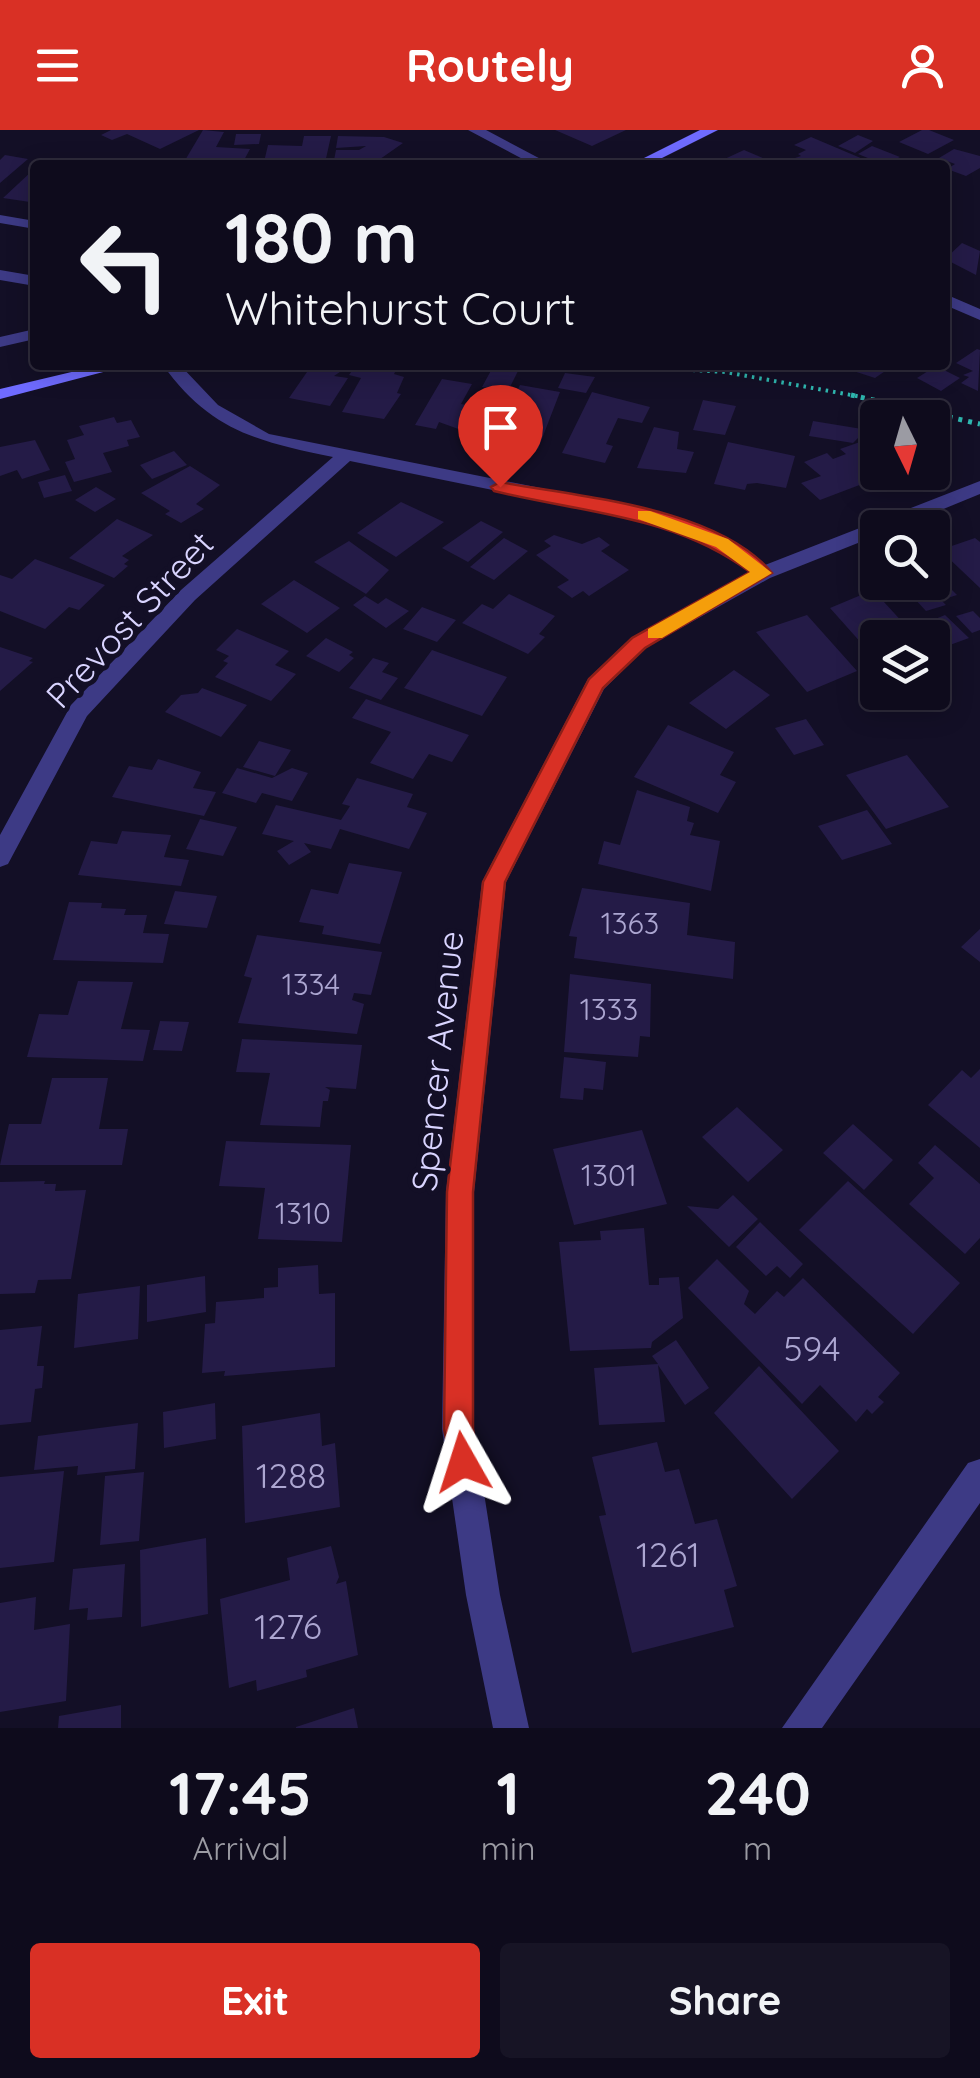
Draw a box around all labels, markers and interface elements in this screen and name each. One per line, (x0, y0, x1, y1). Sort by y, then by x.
text: Routely (406, 37, 574, 93)
icon: menu (30, 38, 85, 93)
icon: person (895, 38, 950, 93)
text: 180 m (225, 193, 418, 281)
icon: left (60, 200, 190, 330)
text: Whitehurst Court (225, 280, 576, 336)
pin (458, 385, 543, 488)
icon: arrive (473, 400, 528, 455)
north arrow (860, 400, 950, 490)
map controls (860, 400, 950, 710)
button: search (860, 510, 950, 600)
street label: Prevost Street (36, 522, 222, 717)
button: layers (860, 620, 950, 710)
house number: 1363 (601, 904, 659, 942)
street label: Spencer Avenue (401, 929, 473, 1193)
house number: 1334 (282, 965, 340, 1003)
house number: 1333 (580, 990, 638, 1028)
house number: 1301 (581, 1156, 637, 1194)
house number: 1310 (275, 1194, 331, 1232)
house number: 594 (783, 1326, 841, 1370)
position arrow (411, 1410, 515, 1514)
house number: 1288 (256, 1453, 326, 1497)
house number: 1261 (636, 1532, 700, 1576)
house number: 1276 (254, 1604, 322, 1648)
text: 17:45 (169, 1755, 312, 1830)
text: 1 (496, 1755, 520, 1830)
text: 240 (705, 1755, 811, 1830)
text: Arrival (193, 1828, 288, 1868)
text: min (481, 1828, 535, 1868)
text: m (743, 1828, 772, 1868)
button: Exit (30, 1943, 480, 2058)
button: Share (500, 1943, 950, 2058)

